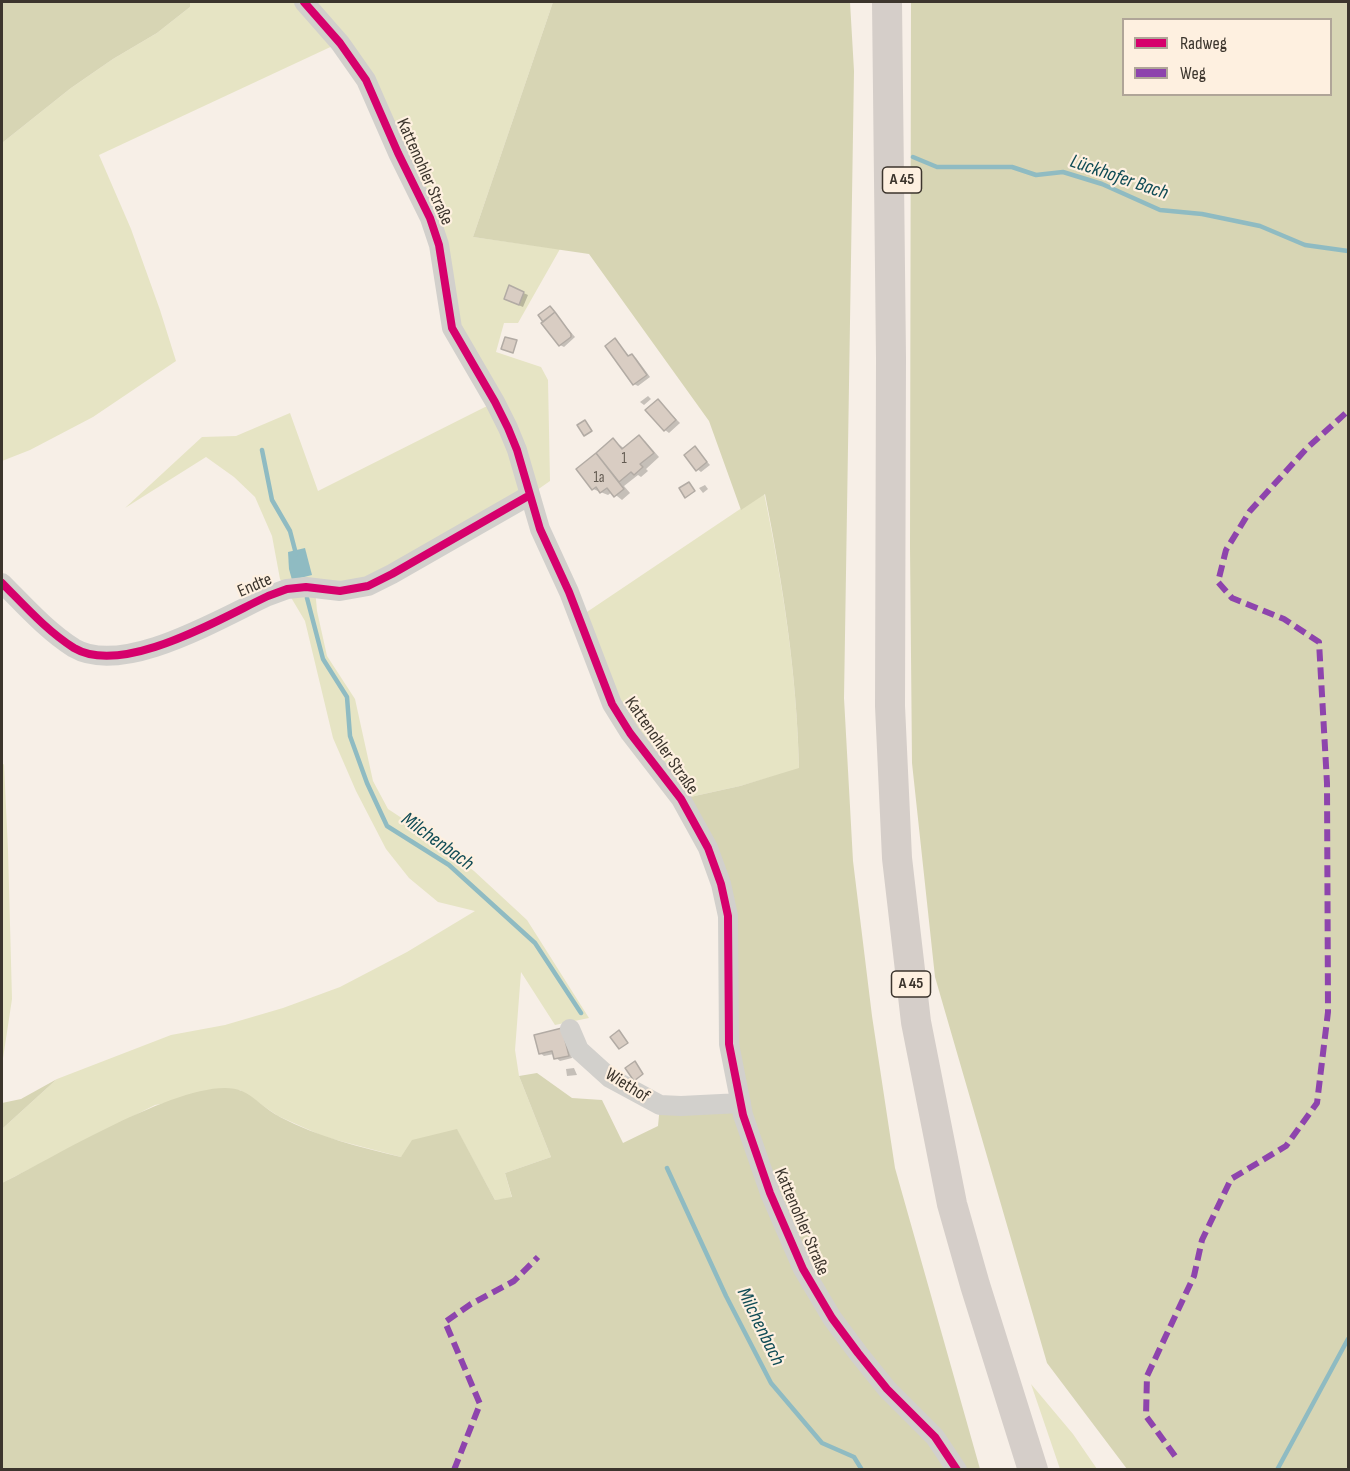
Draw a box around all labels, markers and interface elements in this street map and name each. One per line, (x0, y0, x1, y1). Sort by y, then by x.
legend (1122, 18, 1332, 96)
text: Radweg (1180, 33, 1227, 54)
text: Weg (1180, 63, 1206, 84)
street label: Kattenohler Straße (391, 115, 457, 229)
water label: Lückhofer Bach (1067, 150, 1171, 206)
road number: A 45 (882, 167, 922, 193)
house number: 1 (621, 450, 627, 468)
house number: 1a (593, 469, 605, 487)
street label: Endte (235, 569, 275, 603)
street label: Kattenohler Straße (619, 693, 703, 799)
water label: Milchenbach (396, 808, 478, 876)
road number: A 45 (892, 971, 930, 997)
street label: Wiethof (601, 1064, 653, 1108)
street label: Kattenohler Straße (769, 1165, 833, 1279)
water label: Milchenbach (731, 1284, 789, 1370)

